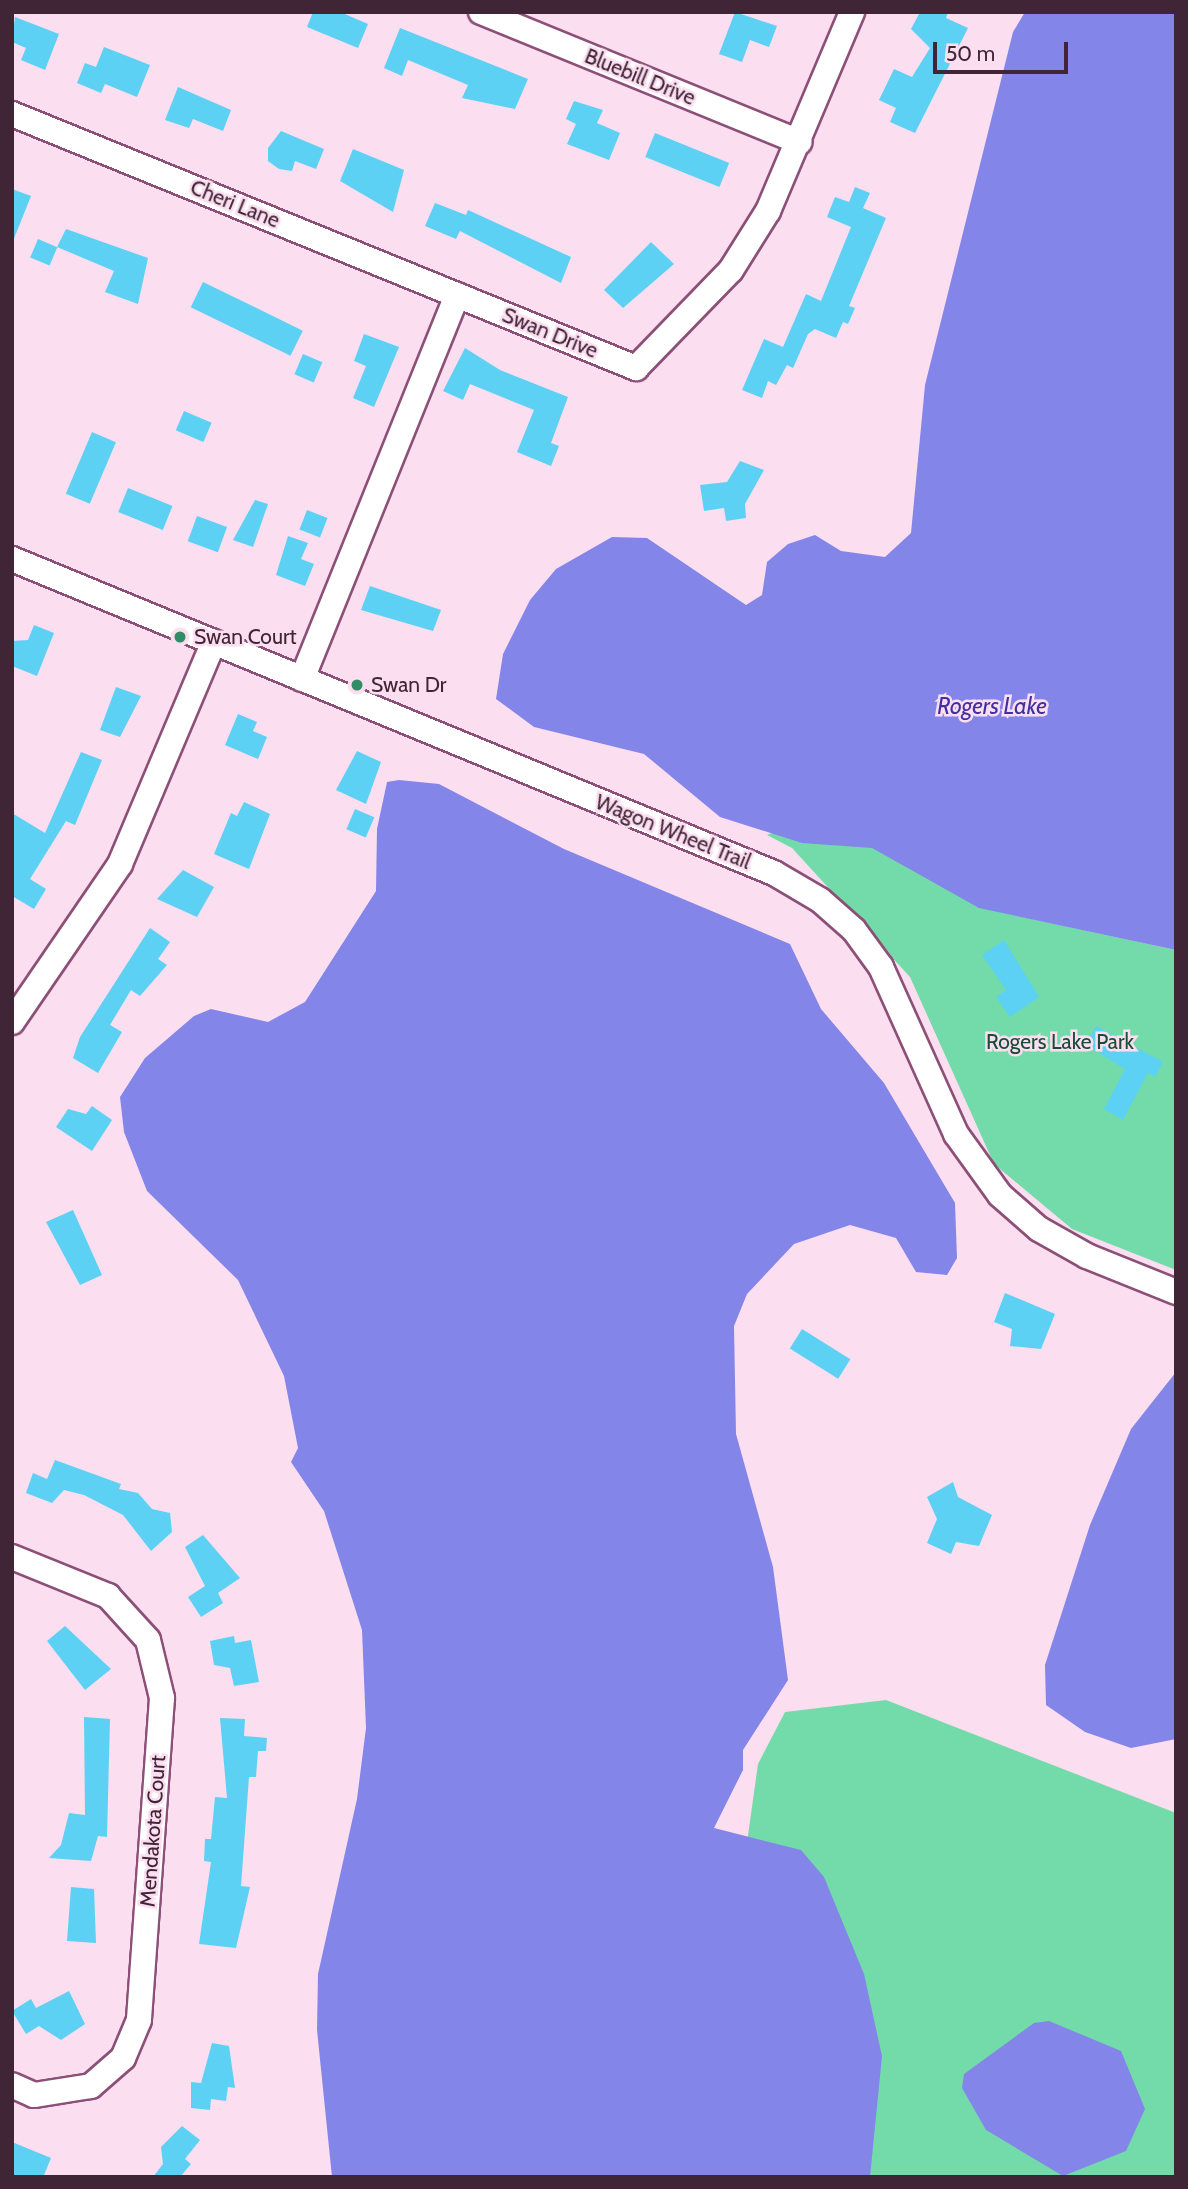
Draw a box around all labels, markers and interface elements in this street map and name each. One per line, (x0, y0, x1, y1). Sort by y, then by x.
scale bar (936, 28, 1071, 72)
text: 50 m (946, 41, 995, 66)
street label: Bluebill Drive (581, 43, 699, 111)
street label: Cheri Lane (187, 175, 283, 233)
street label: Swan Drive (499, 302, 601, 364)
place label: Swan Court (194, 624, 297, 650)
marker: Swan Court (172, 629, 188, 645)
place label: Swan Dr (371, 672, 446, 698)
marker: Swan Dr (349, 677, 365, 693)
water label: Rogers Lake (937, 692, 1047, 720)
street label: Wagon Wheel Trail (592, 789, 754, 875)
park label: Rogers Lake Park (986, 1029, 1134, 1055)
street label: Mendakota Court (135, 1754, 171, 1908)

